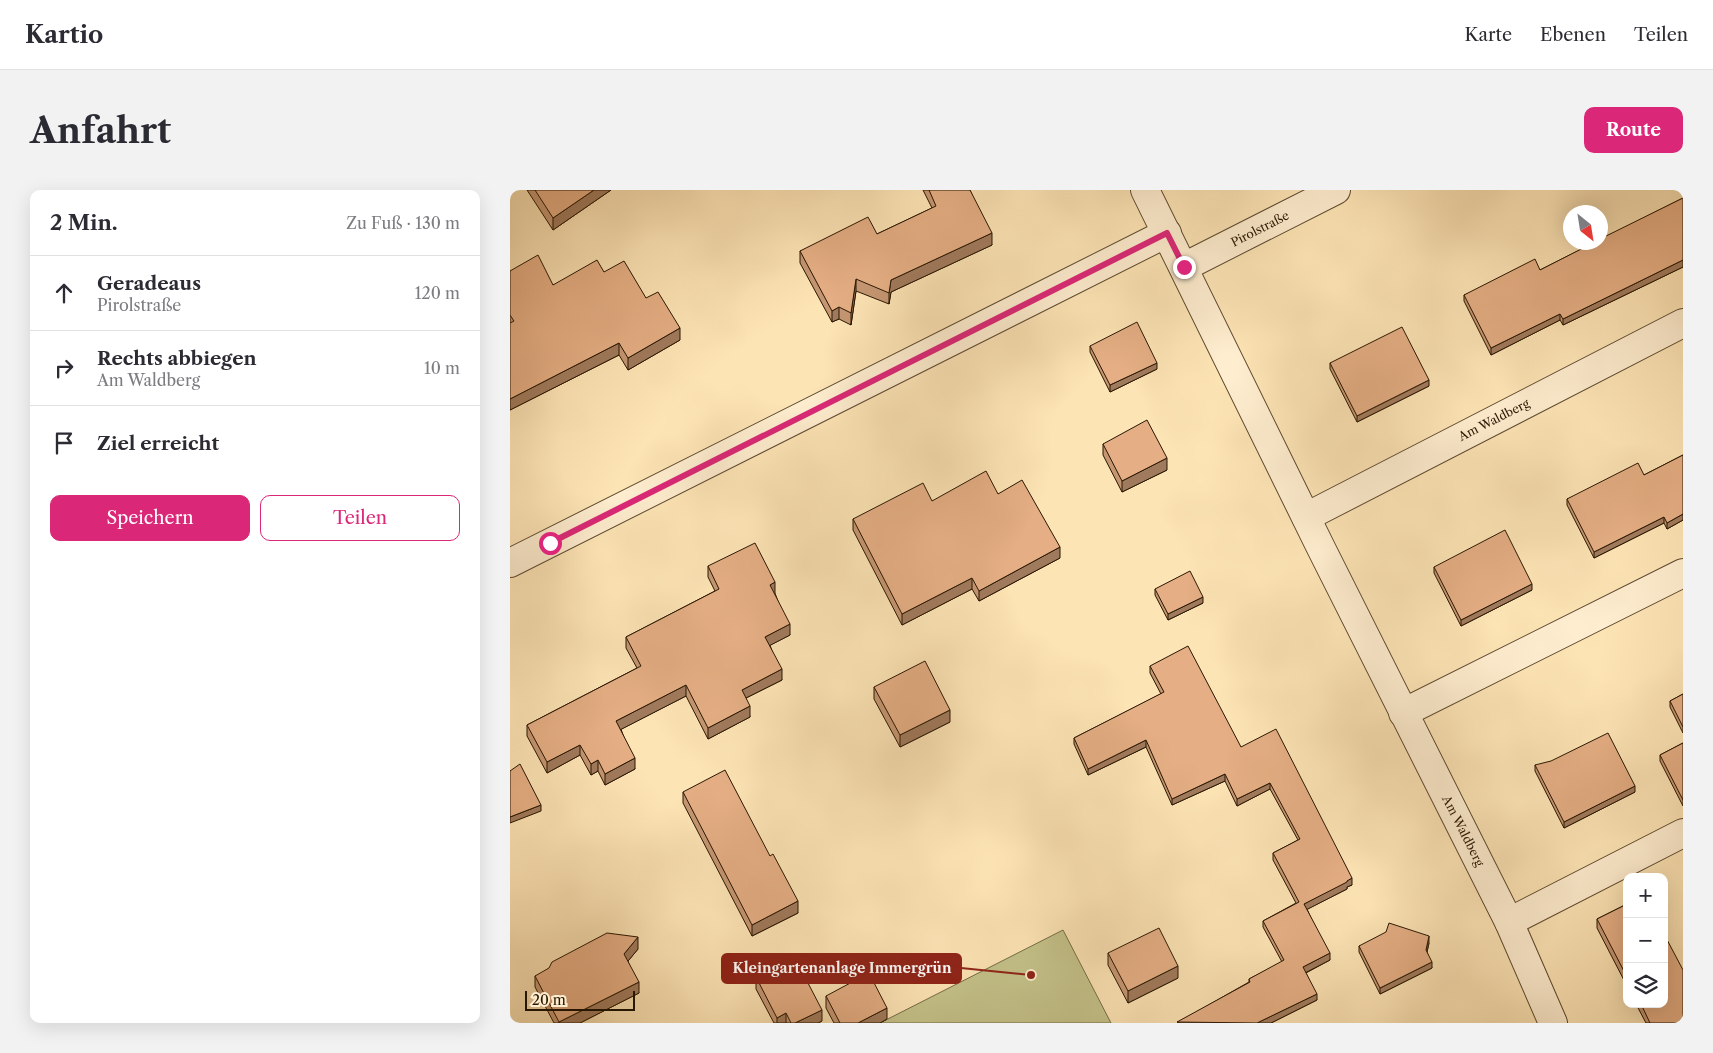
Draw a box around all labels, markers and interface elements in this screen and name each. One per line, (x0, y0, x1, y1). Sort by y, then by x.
text: Kartio (25, 20, 103, 49)
text: Karte (1464, 24, 1512, 46)
text: Ebenen (1540, 24, 1606, 46)
text: Teilen (1634, 24, 1688, 46)
button: Route (1584, 107, 1683, 153)
text: Anfahrt (30, 109, 171, 152)
north arrow (1563, 205, 1608, 250)
street label: Pirolstraße (1228, 207, 1292, 250)
text: 2 Min. (50, 210, 118, 235)
text: Zu Fuß · 130 m (346, 213, 460, 233)
route end (1173, 256, 1196, 279)
text: Geradeaus (97, 272, 201, 295)
icon: ahead (50, 279, 78, 307)
text: 120 m (415, 283, 460, 303)
text: Pirolstraße (97, 295, 181, 315)
text: Rechts abbiegen (97, 347, 257, 370)
icon: right (50, 354, 78, 382)
text: 10 m (424, 358, 460, 378)
text: Am Waldberg (97, 370, 200, 390)
street label: Am Waldberg (1455, 395, 1532, 444)
icon: arrive (50, 429, 78, 457)
text: Ziel erreicht (97, 432, 219, 455)
button: Speichern (50, 495, 250, 541)
button: Teilen (260, 495, 460, 541)
route start (539, 532, 562, 555)
street label: Am Waldberg (1439, 792, 1488, 869)
map controls (1623, 873, 1668, 1008)
button: + (1623, 873, 1668, 918)
button: − (1623, 918, 1668, 963)
callout: Kleingartenanlage Immergrün (722, 954, 961, 983)
text: Kleingartenanlage Immergrün (733, 959, 952, 977)
button: layers (1623, 963, 1668, 1008)
scale bar (525, 988, 635, 1011)
text: 20 m (532, 991, 566, 1009)

